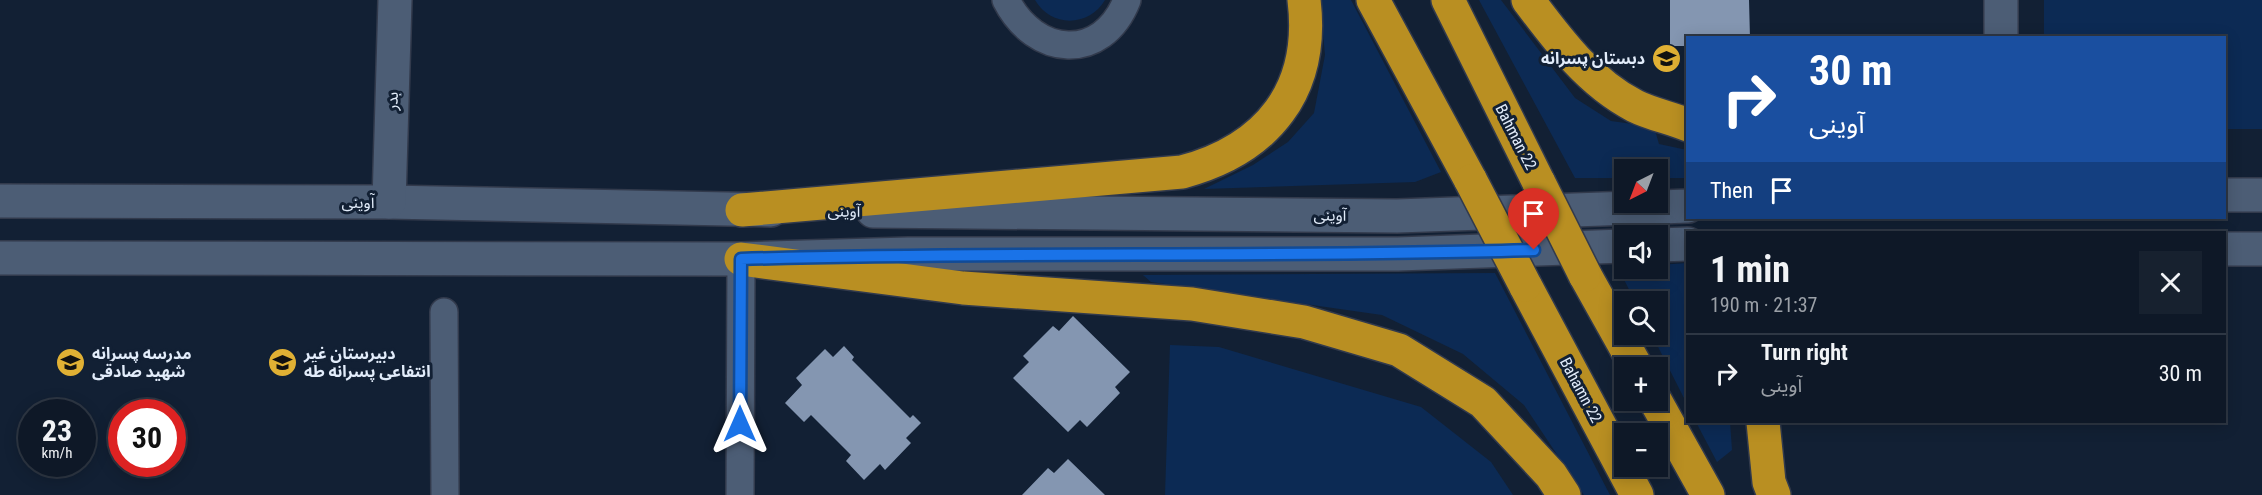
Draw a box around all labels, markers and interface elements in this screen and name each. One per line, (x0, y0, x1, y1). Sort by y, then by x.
school or university icon: دبستان پسرانه (1650, 42, 1682, 74)
text: 30 m (1809, 46, 1892, 95)
place label: دبستان پسرانه (1541, 49, 1645, 68)
icon: right (1710, 60, 1788, 138)
street label: بدر (382, 91, 402, 112)
street label: Bahman 22 (1491, 101, 1541, 173)
text: آوینی (1809, 108, 1865, 140)
north arrow (1614, 159, 1668, 213)
map controls (1614, 159, 1668, 477)
icon: arrive (1765, 174, 1798, 207)
text: Then (1710, 178, 1753, 203)
pin (1508, 188, 1559, 250)
street label: آوینی (342, 193, 376, 212)
icon: arrive (1517, 197, 1550, 230)
street label: آوینی (827, 201, 862, 221)
street label: آوینی (1313, 205, 1348, 225)
button: sound (1614, 225, 1668, 279)
text: 1 min (1710, 249, 1790, 291)
button: close (2139, 251, 2202, 314)
button: search (1614, 291, 1668, 345)
text: 190 m · 21:37 (1710, 293, 1817, 317)
text: Turn right (1761, 340, 1848, 365)
place label: مدرسه پسرانه شهید صادقی (92, 344, 191, 381)
place label: دبیرستان غیر انتفاعی پسرانه طه (303, 344, 431, 381)
school or university icon: مدرسه پسرانه شهید صادقی (55, 346, 87, 378)
school or university icon: دبیرستان غیر انتفاعی پسرانه طه (267, 346, 299, 378)
street label: Bahamn 22 (1556, 354, 1606, 426)
button: + (1614, 357, 1668, 411)
icon: right (1710, 357, 1743, 390)
text: 30 m (2159, 361, 2202, 386)
text: آوینی (1761, 373, 1802, 397)
position arrow (708, 392, 772, 456)
speed limit sign: 30 (108, 399, 186, 477)
text: 23 (42, 413, 72, 448)
button: − (1614, 423, 1668, 477)
text: km/h (42, 444, 72, 462)

